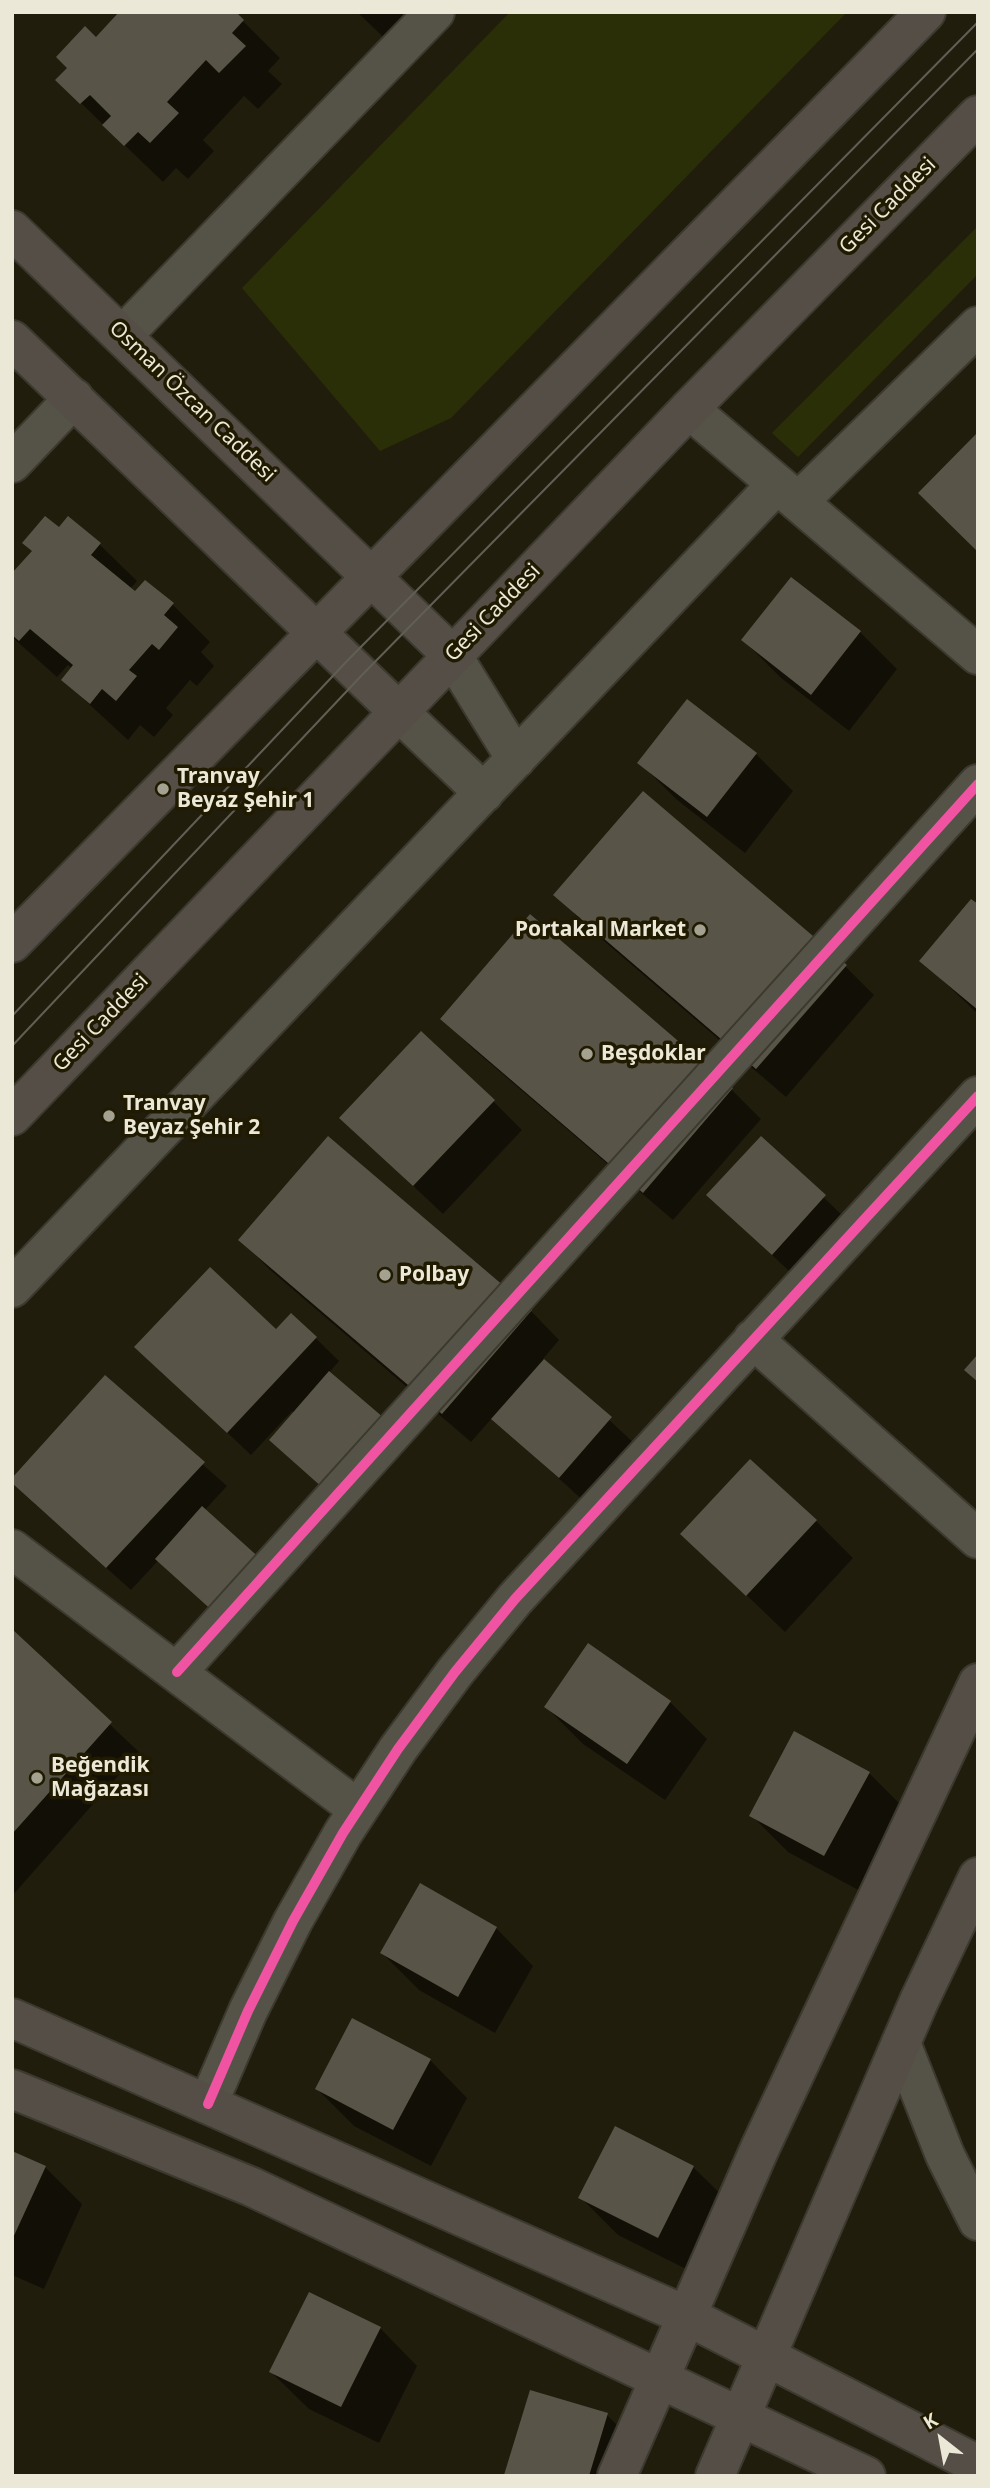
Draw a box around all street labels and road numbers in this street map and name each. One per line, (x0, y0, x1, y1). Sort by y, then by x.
street label: Gesi Caddesi (834, 152, 942, 260)
street label: Osman Özcan Caddesi (104, 316, 280, 488)
street label: Gesi Caddesi (440, 559, 546, 667)
street label: Gesi Caddesi (48, 969, 154, 1077)

